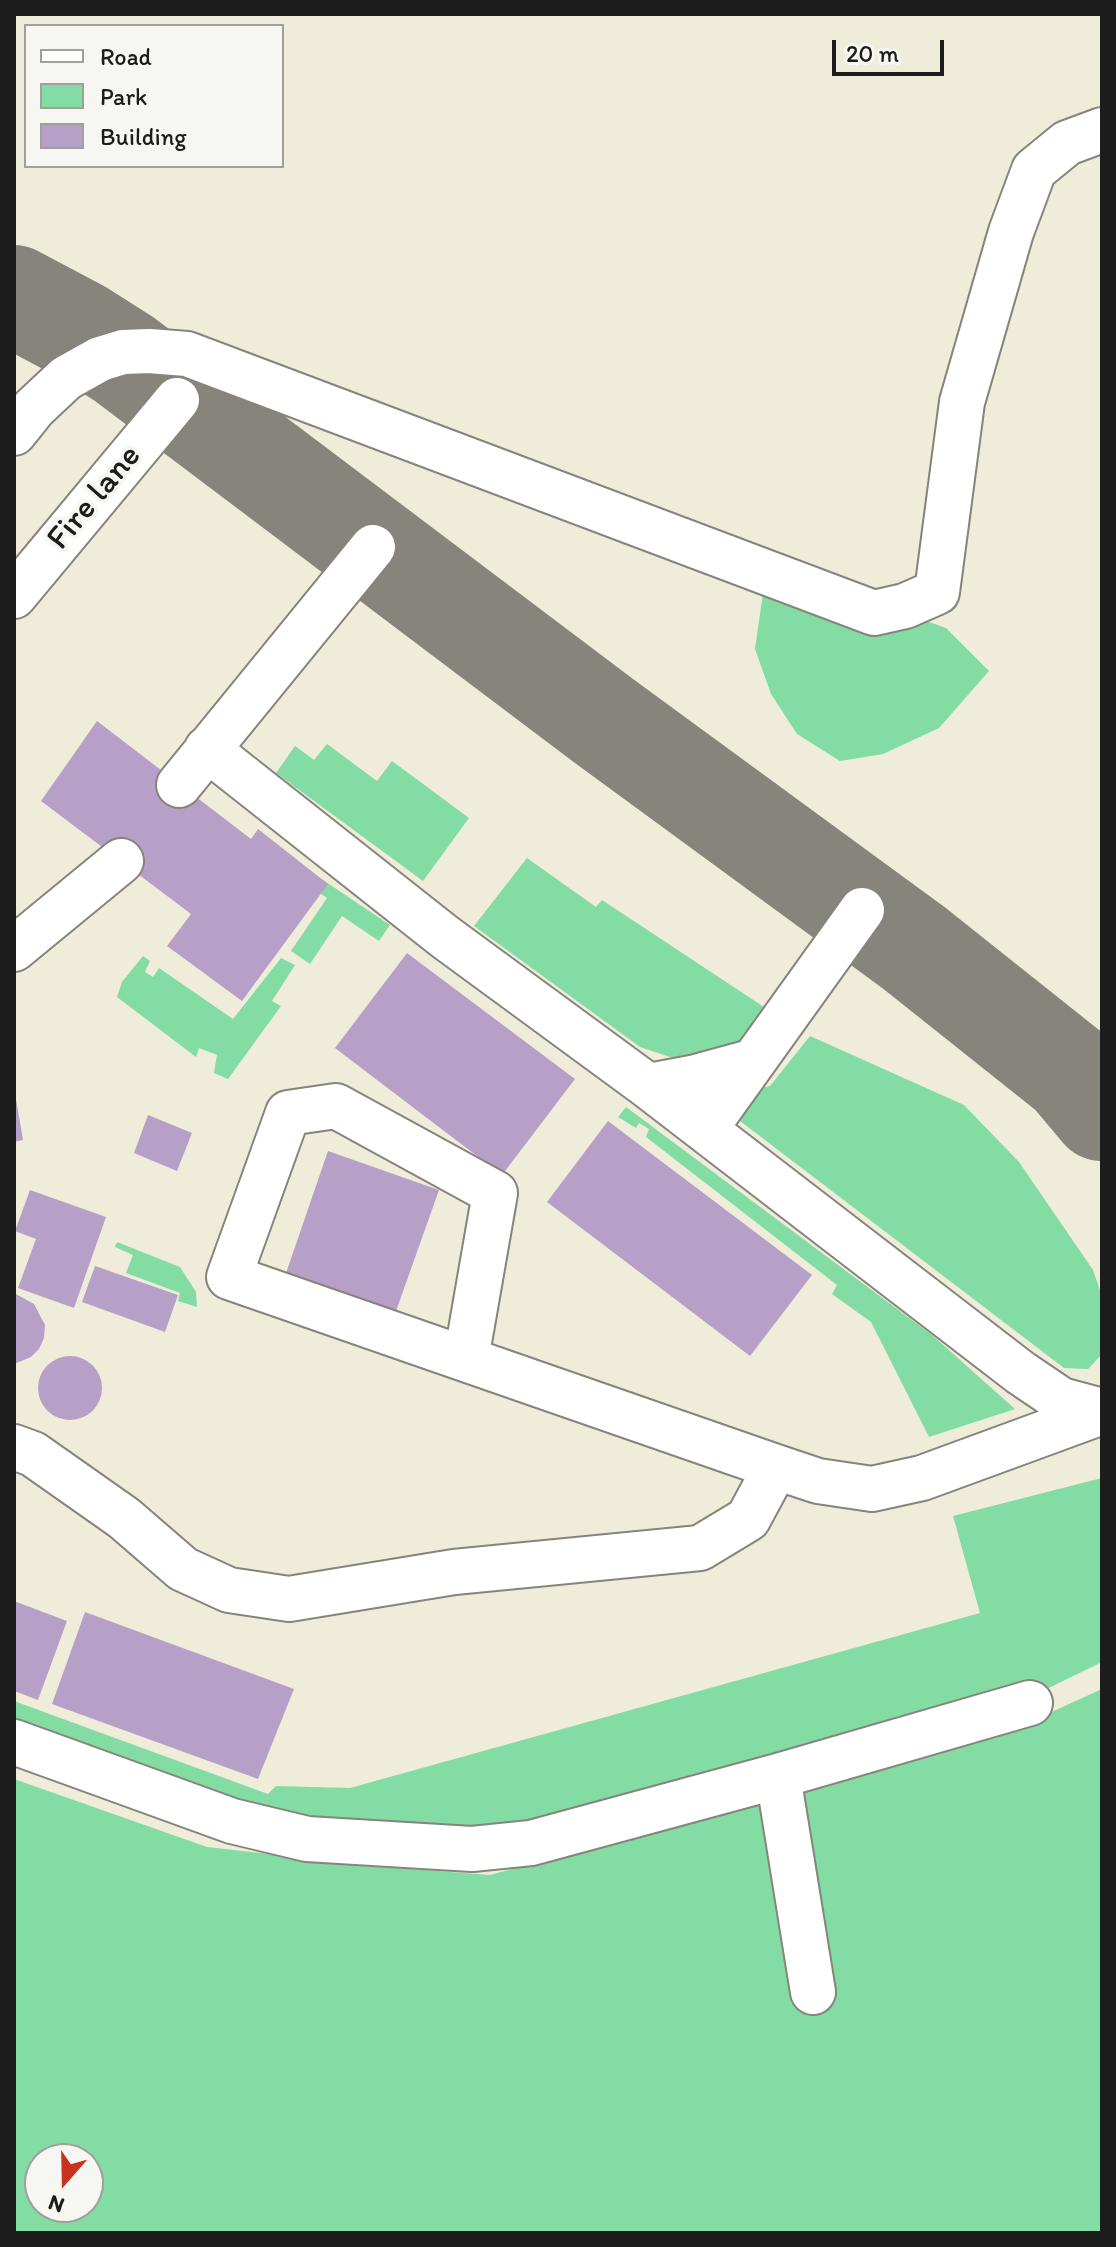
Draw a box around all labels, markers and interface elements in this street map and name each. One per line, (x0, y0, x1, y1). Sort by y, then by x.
legend (24, 24, 284, 168)
scale bar (836, 24, 948, 74)
text: 20 m (846, 39, 899, 68)
text: Road (100, 42, 152, 71)
text: Park (100, 82, 147, 111)
text: Building (100, 122, 187, 151)
street label: Fire lane (39, 437, 151, 559)
north arrow (24, 2143, 104, 2223)
text: N (45, 2189, 68, 2219)

